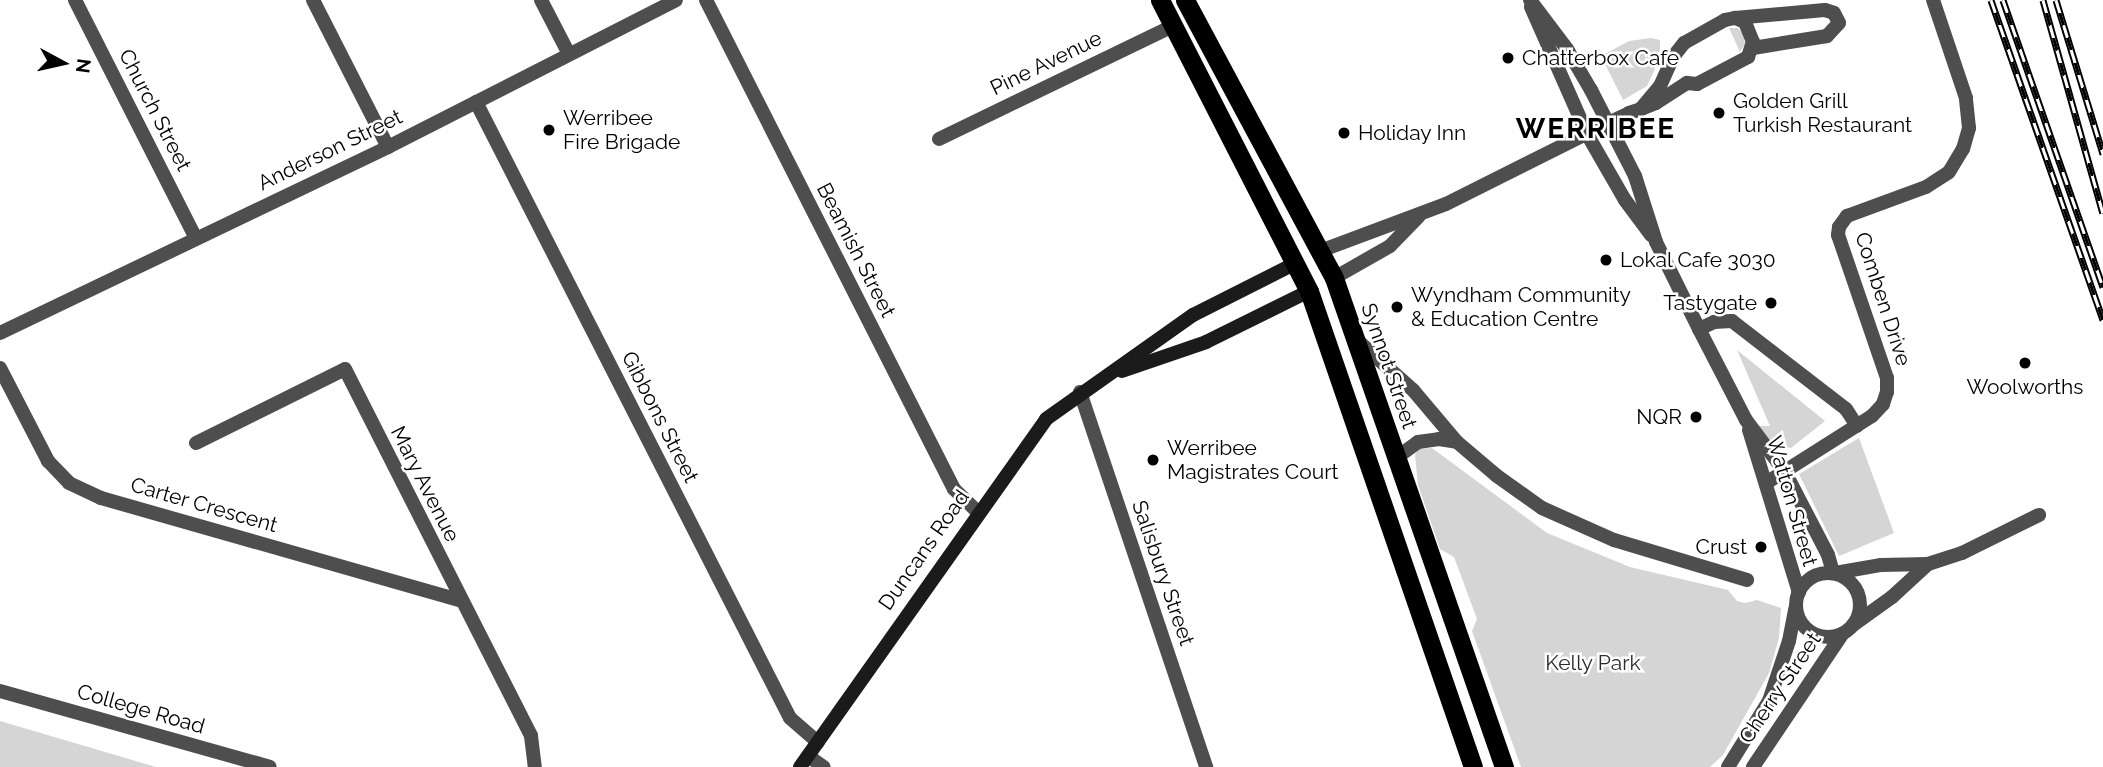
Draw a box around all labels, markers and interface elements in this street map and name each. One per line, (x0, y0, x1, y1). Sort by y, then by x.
street label: Pine Avenue (986, 25, 1106, 101)
north arrow (28, 28, 98, 98)
street label: Church Street (113, 45, 197, 175)
place label: Chatterbox Cafe (1522, 45, 1679, 71)
marker: Chatterbox Cafe (1500, 50, 1516, 66)
text: N (72, 57, 96, 75)
place label: Golden Grill Turkish Restaurant (1733, 88, 1912, 138)
street label: Anderson Street (254, 104, 406, 196)
place label: Werribee Fire Brigade (563, 105, 680, 155)
marker: Golden Grill Turkish Restaurant (1711, 105, 1727, 121)
district label: WERRIBEE (1517, 112, 1675, 146)
place label: Holiday Inn (1358, 120, 1467, 146)
marker: Werribee Fire Brigade (541, 122, 557, 138)
marker: Holiday Inn (1336, 125, 1352, 141)
street label: Beamish Street (811, 179, 901, 321)
street label: Comben Drive (1850, 229, 1916, 369)
place label: Lokal Cafe 3030 (1620, 247, 1776, 273)
marker: Lokal Cafe 3030 (1598, 252, 1614, 268)
place label: Wyndham Community & Education Centre (1411, 282, 1631, 332)
place label: Tastygate (1663, 290, 1757, 316)
marker: Tastygate (1763, 295, 1779, 311)
marker: Wyndham Community & Education Centre (1389, 299, 1405, 315)
street label: Synnot Street (1356, 300, 1422, 432)
street label: Gibbons Street (616, 347, 704, 487)
marker: Woolworths (2017, 355, 2033, 371)
place label: Woolworths (1967, 374, 2083, 400)
place label: NQR (1636, 404, 1682, 430)
marker: NQR (1688, 409, 1704, 425)
street label: Mary Avenue (385, 421, 465, 547)
street label: Watton Street (1761, 433, 1823, 569)
place label: Werribee Magistrates Court (1167, 435, 1339, 485)
marker: Werribee Magistrates Court (1145, 452, 1161, 468)
street label: Carter Crescent (127, 472, 281, 538)
street label: Duncans Road (873, 485, 975, 615)
street label: Salisbury Street (1126, 497, 1200, 649)
place label: Crust (1696, 534, 1747, 560)
marker: Crust (1753, 539, 1769, 555)
street label: Cherry Street (1734, 628, 1826, 748)
park label: Kelly Park (1545, 650, 1641, 676)
street label: College Road (74, 679, 208, 739)

